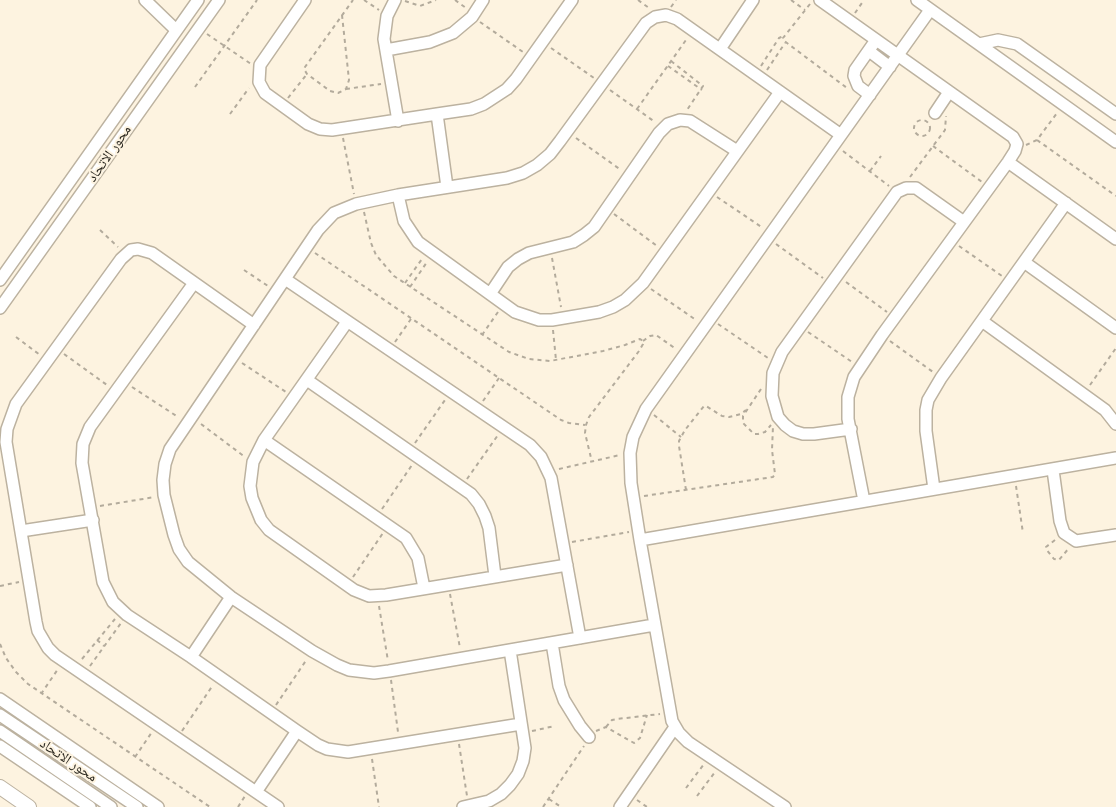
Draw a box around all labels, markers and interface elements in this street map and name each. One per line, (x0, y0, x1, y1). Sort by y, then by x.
street label: محور الاتحاد (84, 122, 136, 186)
street label: محور الاتحاد (36, 736, 100, 786)

